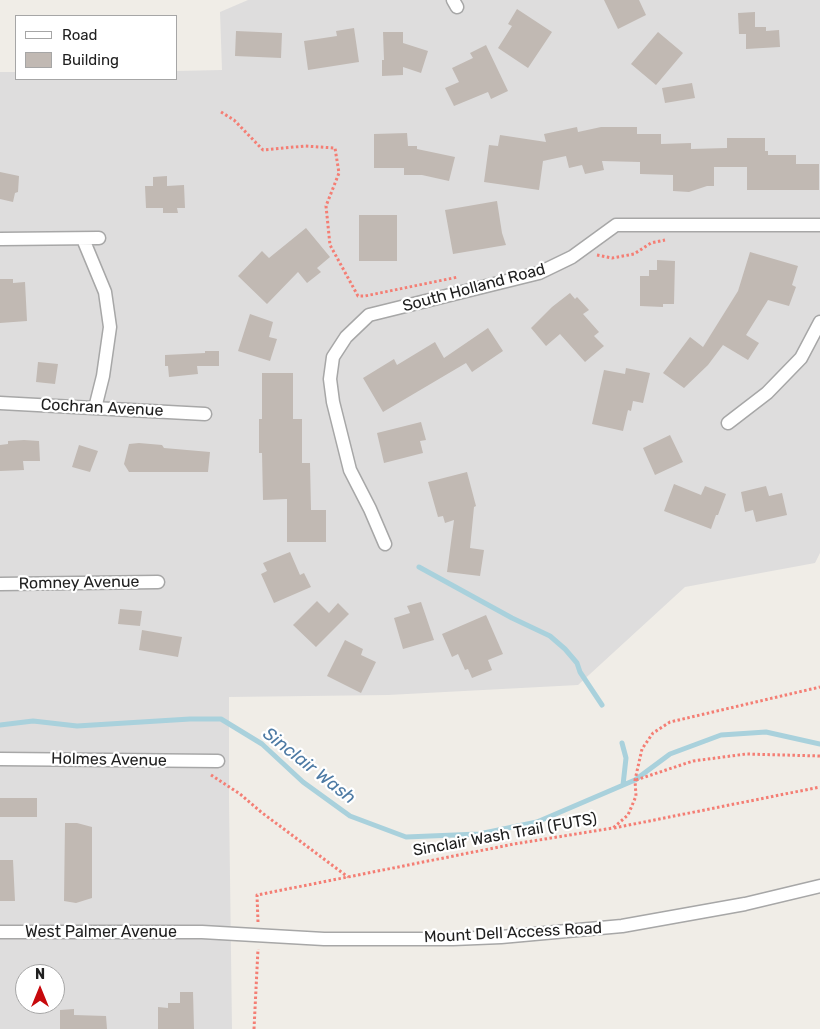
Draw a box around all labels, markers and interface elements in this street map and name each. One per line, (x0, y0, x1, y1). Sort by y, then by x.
legend (15, 15, 178, 80)
text: Road (62, 26, 98, 44)
text: Building (62, 51, 119, 69)
street label: South Holland Road (401, 260, 547, 316)
street label: Cochran Avenue (40, 395, 164, 421)
street label: Romney Avenue (18, 572, 140, 594)
water label: Sinclair Wash (258, 723, 360, 809)
street label: Holmes Avenue (51, 749, 167, 771)
street label: Sinclair Wash Trail (FUTS) (411, 809, 599, 861)
street label: Mount Dell Access Road (423, 919, 603, 947)
street label: West Palmer Avenue (25, 922, 177, 942)
north arrow (15, 964, 65, 1014)
text: N (35, 966, 45, 983)

